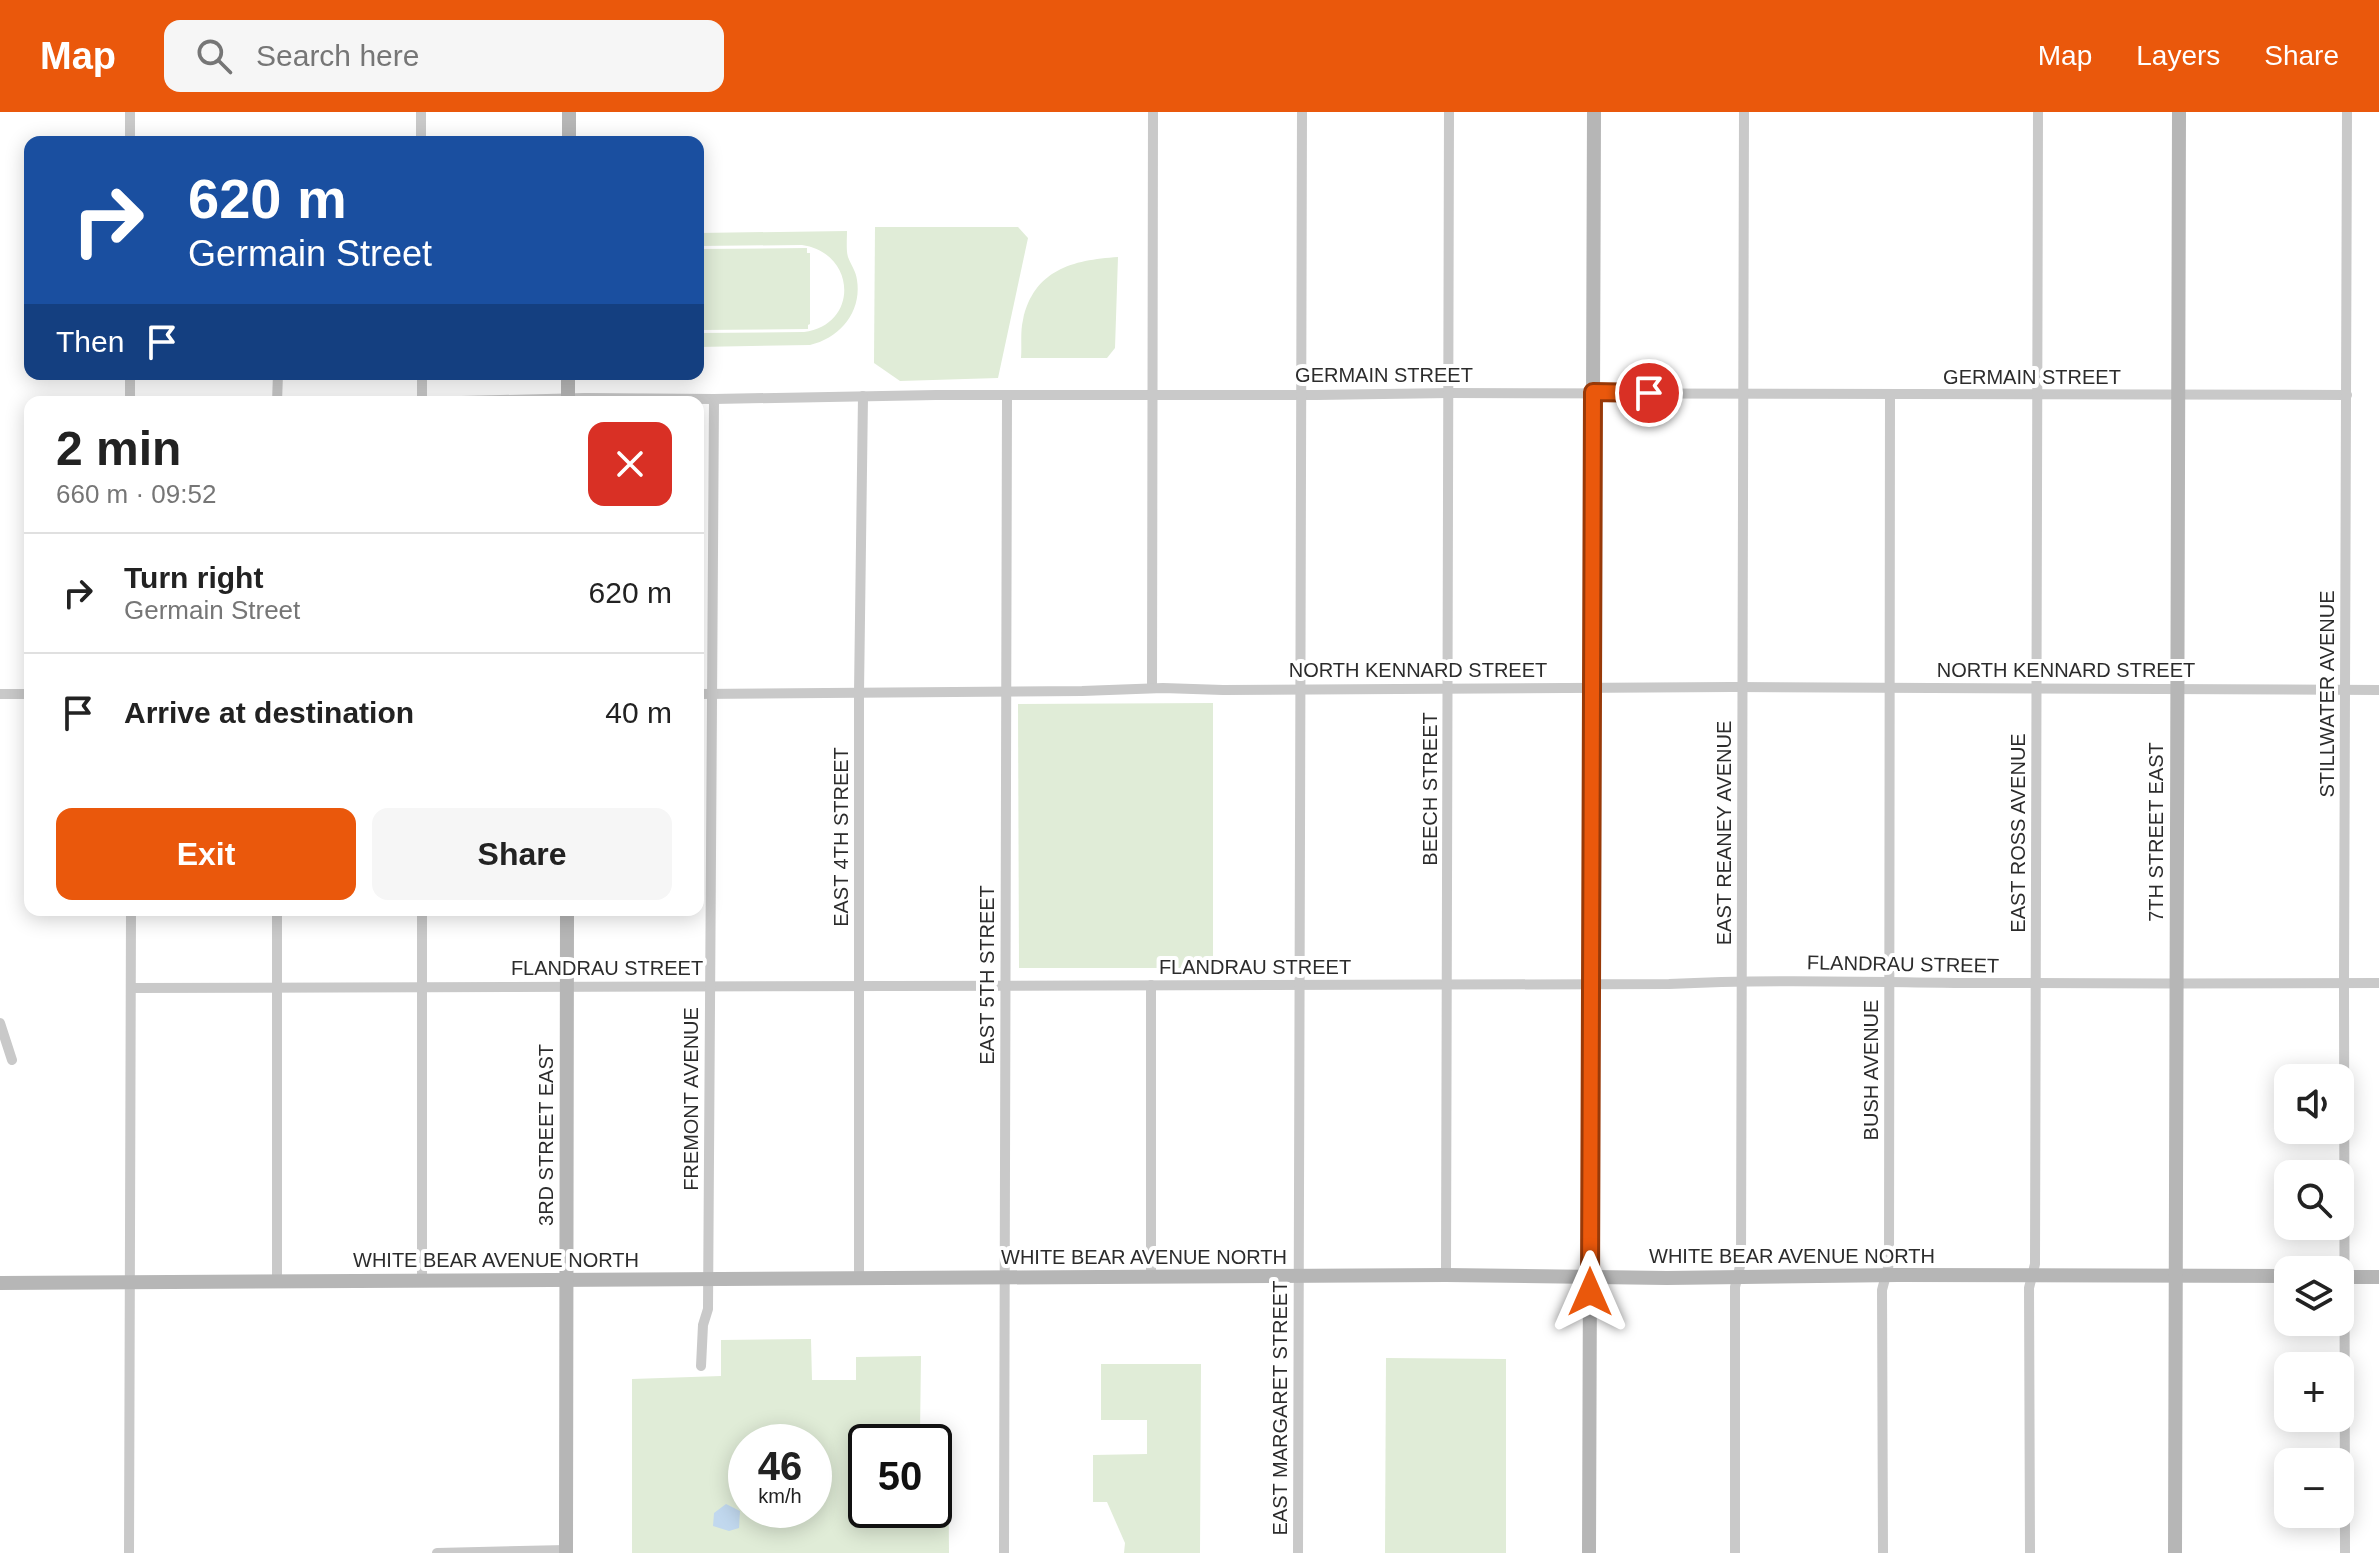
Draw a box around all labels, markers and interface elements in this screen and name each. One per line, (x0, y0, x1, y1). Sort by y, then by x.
search box (164, 20, 724, 92)
icon: search (192, 34, 236, 78)
text: Map (40, 35, 116, 77)
text: Search here (256, 39, 419, 72)
text: Map (2038, 40, 2092, 71)
text: Layers (2136, 40, 2220, 71)
text: Share (2264, 40, 2339, 71)
text: 620 m (188, 167, 347, 230)
icon: right (56, 168, 160, 272)
text: Germain Street (188, 233, 432, 274)
icon: arrive (140, 320, 184, 364)
text: Then (56, 325, 124, 358)
pin (1615, 359, 1683, 427)
street label: GERMAIN STREET (1295, 364, 1473, 386)
street label: GERMAIN STREET (1943, 366, 2121, 388)
icon: arrive (1627, 371, 1671, 415)
text: 2 min (56, 422, 181, 475)
button: close (588, 422, 672, 506)
text: 660 m · 09:52 (56, 479, 216, 509)
text: Turn right (124, 561, 263, 594)
icon: right (56, 571, 100, 615)
text: 620 m (589, 576, 672, 609)
street label: STILLWATER AVENUE (2316, 590, 2338, 798)
text: Germain Street (124, 595, 300, 625)
street label: NORTH KENNARD STREET (1289, 659, 1547, 681)
street label: NORTH KENNARD STREET (1937, 659, 2195, 681)
icon: arrive (56, 691, 100, 735)
text: Arrive at destination (124, 696, 414, 729)
text: 40 m (605, 696, 672, 729)
street label: BEECH STREET (1419, 712, 1441, 866)
street label: EAST REANEY AVENUE (1713, 721, 1735, 945)
street label: EAST ROSS AVENUE (2007, 733, 2029, 933)
street label: 7TH STREET EAST (2145, 742, 2167, 922)
street label: EAST 4TH STREET (830, 747, 852, 927)
button: Exit (56, 808, 356, 900)
button: Share (372, 808, 672, 900)
street label: EAST 5TH STREET (976, 885, 998, 1065)
street label: FLANDRAU STREET (1807, 951, 1999, 977)
street label: FLANDRAU STREET (1159, 956, 1351, 978)
street label: FLANDRAU STREET (511, 957, 703, 979)
street label: BUSH AVENUE (1860, 1000, 1882, 1140)
street label: FREMONT AVENUE (680, 1007, 702, 1191)
street label: 3RD STREET EAST (535, 1044, 557, 1226)
map controls (2274, 1064, 2354, 1528)
button: sound (2274, 1064, 2354, 1144)
button: search (2274, 1160, 2354, 1240)
street label: WHITE BEAR AVENUE NORTH (1649, 1245, 1935, 1267)
street label: WHITE BEAR AVENUE NORTH (1001, 1246, 1287, 1268)
street label: WHITE BEAR AVENUE NORTH (353, 1249, 639, 1271)
position arrow (1548, 1250, 1632, 1334)
button: layers (2274, 1256, 2354, 1336)
street label: EAST MARGARET STREET (1269, 1281, 1291, 1535)
button: + (2274, 1352, 2354, 1432)
speed limit sign: 50 (848, 1424, 952, 1528)
text: 46 (758, 1444, 802, 1488)
button: − (2274, 1448, 2354, 1528)
text: km/h (758, 1485, 802, 1507)

